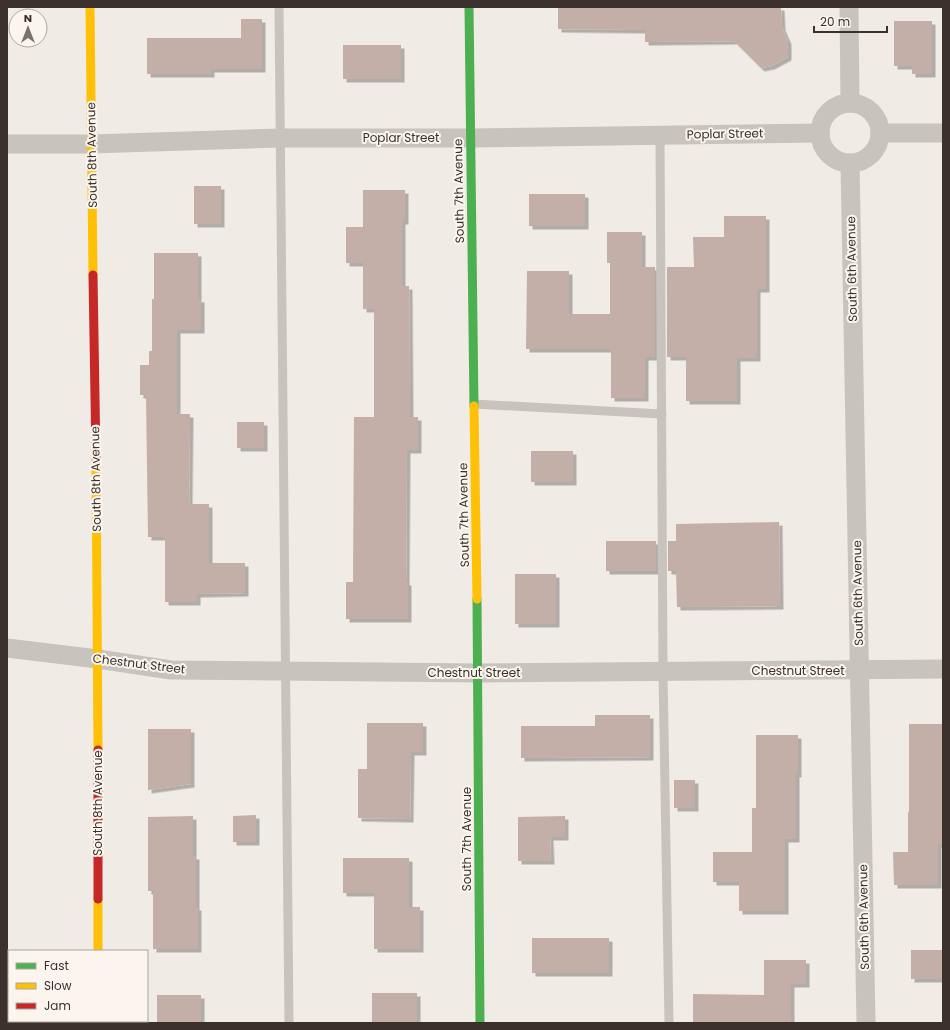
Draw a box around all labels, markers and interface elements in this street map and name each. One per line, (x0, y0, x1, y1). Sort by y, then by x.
north arrow (8, 8, 48, 48)
scale bar (814, 8, 887, 34)
text: N (24, 10, 32, 26)
text: 20 m (820, 13, 850, 30)
street label: South 8th Avenue (82, 102, 101, 208)
street label: Poplar Street (687, 124, 763, 143)
street label: Poplar Street (363, 129, 439, 146)
street label: South 7th Avenue (449, 139, 468, 243)
street label: South 6th Avenue (842, 216, 861, 322)
street label: South 8th Avenue (86, 426, 105, 532)
street label: South 7th Avenue (454, 463, 473, 567)
street label: South 6th Avenue (848, 540, 867, 646)
street label: Chestnut Street (92, 649, 186, 678)
street label: Chestnut Street (751, 662, 845, 679)
street label: Chestnut Street (427, 664, 521, 681)
street label: South 8th Avenue (89, 750, 106, 856)
street label: South 7th Avenue (458, 787, 475, 891)
street label: South 6th Avenue (854, 864, 873, 970)
legend (8, 950, 148, 1022)
text: Fast (44, 957, 69, 974)
text: Slow (44, 977, 72, 994)
text: Jam (44, 997, 71, 1014)

